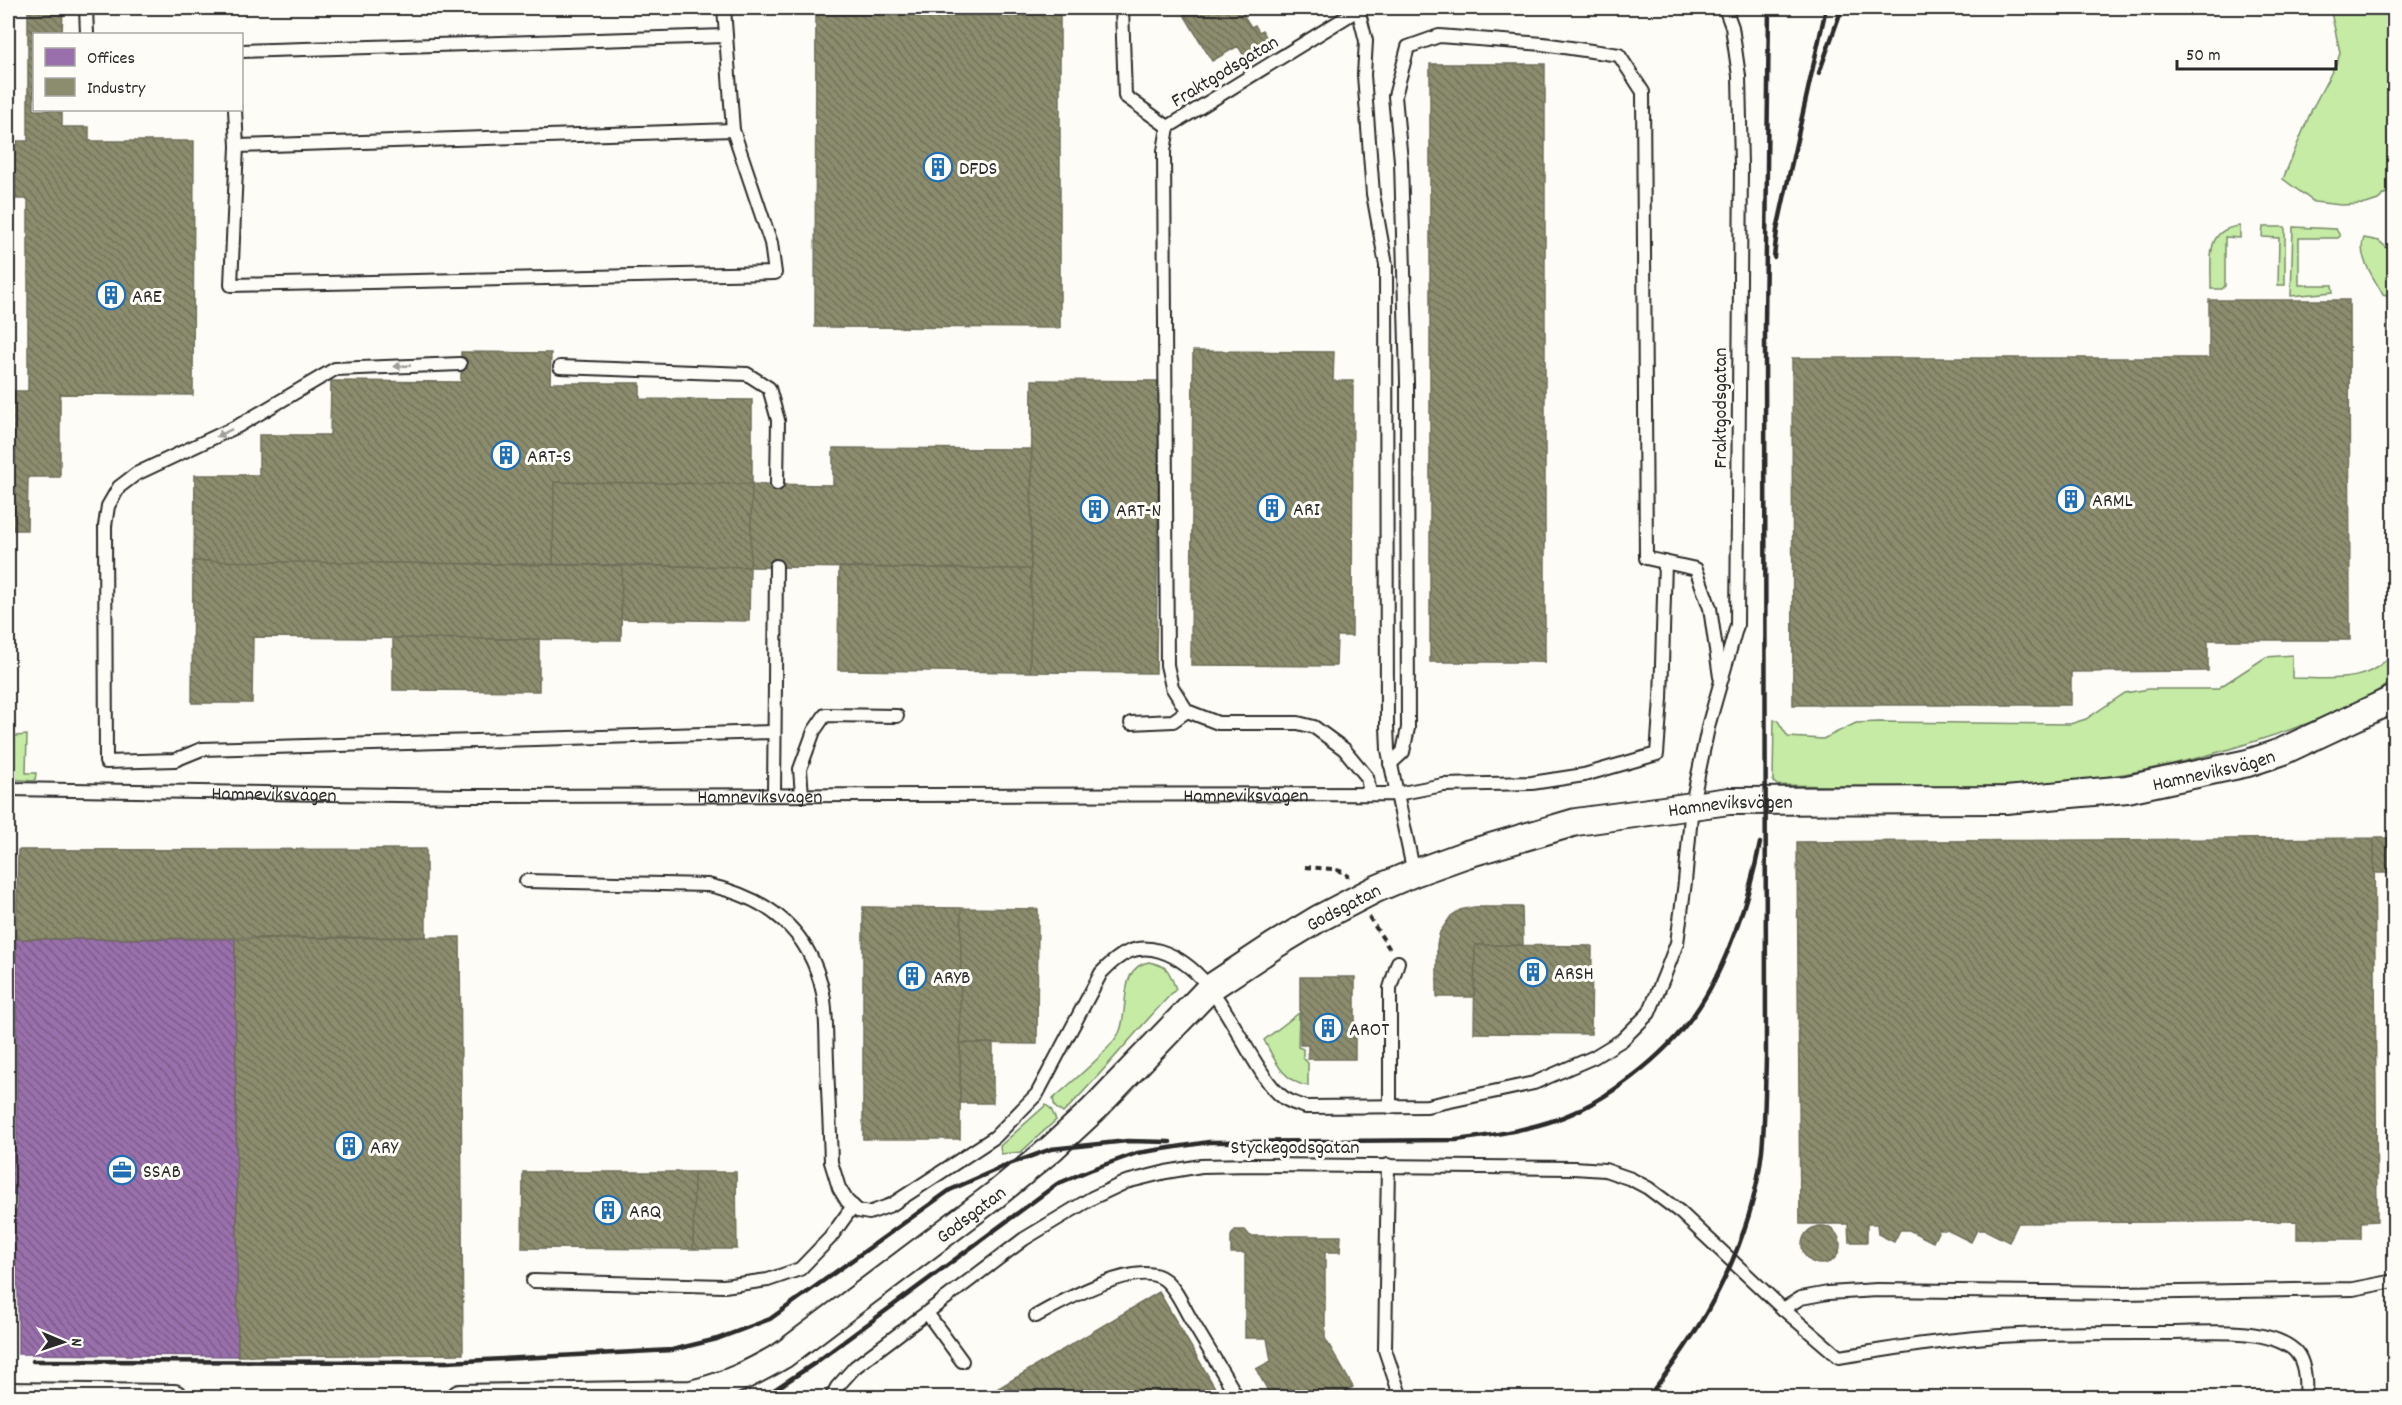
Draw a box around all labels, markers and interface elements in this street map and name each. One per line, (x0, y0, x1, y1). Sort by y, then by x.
street label: Fraktgodsgatan (1167, 29, 1285, 116)
legend (33, 33, 243, 111)
scale bar (2177, 33, 2336, 71)
text: 50 m (2186, 44, 2221, 69)
text: Offices (87, 47, 135, 72)
text: Industry (87, 77, 146, 102)
building icon: DFDS (922, 151, 954, 183)
place label: DFDS (959, 156, 997, 184)
building icon: ARE (95, 279, 127, 311)
place label: ARE (132, 284, 162, 312)
street label: Fraktgodsgatan (1708, 348, 1736, 468)
one-way arrow (392, 362, 411, 371)
one-way arrow (216, 428, 233, 437)
building icon: ART-S (490, 439, 522, 471)
place label: ART-S (527, 444, 571, 472)
building icon: ARML (2055, 483, 2087, 515)
place label: ARML (2092, 488, 2133, 516)
building icon: ARI (1256, 492, 1288, 524)
building icon: ART-N (1079, 493, 1111, 525)
place label: ARI (1293, 497, 1320, 525)
place label: ART-N (1116, 498, 1161, 526)
street label: Hamneviksvägen (2150, 744, 2279, 800)
street label: Hamneviksvägen (211, 781, 337, 811)
street label: Hamneviksvägen (1183, 783, 1309, 811)
street label: Hamneviksvägen (697, 784, 823, 812)
street label: Hamneviksvägen (1667, 790, 1793, 826)
street label: Godsgatan (1302, 878, 1387, 940)
building icon: ARSH (1517, 956, 1549, 988)
building icon: ARYB (896, 960, 928, 992)
place label: ARSH (1554, 961, 1594, 989)
place label: ARYB (933, 965, 970, 993)
building icon: AROT (1312, 1012, 1344, 1044)
place label: AROT (1349, 1017, 1389, 1045)
building icon: ARY (333, 1130, 365, 1162)
place label: ARY (370, 1135, 399, 1163)
street label: Styckegodsgatan (1231, 1135, 1359, 1163)
office icon: SSAB (106, 1154, 138, 1186)
place label: SSAB (143, 1159, 181, 1187)
street label: Godsgatan (931, 1180, 1013, 1252)
building icon: ARQ (592, 1194, 624, 1226)
place label: ARQ (629, 1199, 661, 1227)
north arrow (33, 1312, 93, 1372)
text: N (64, 1338, 87, 1347)

